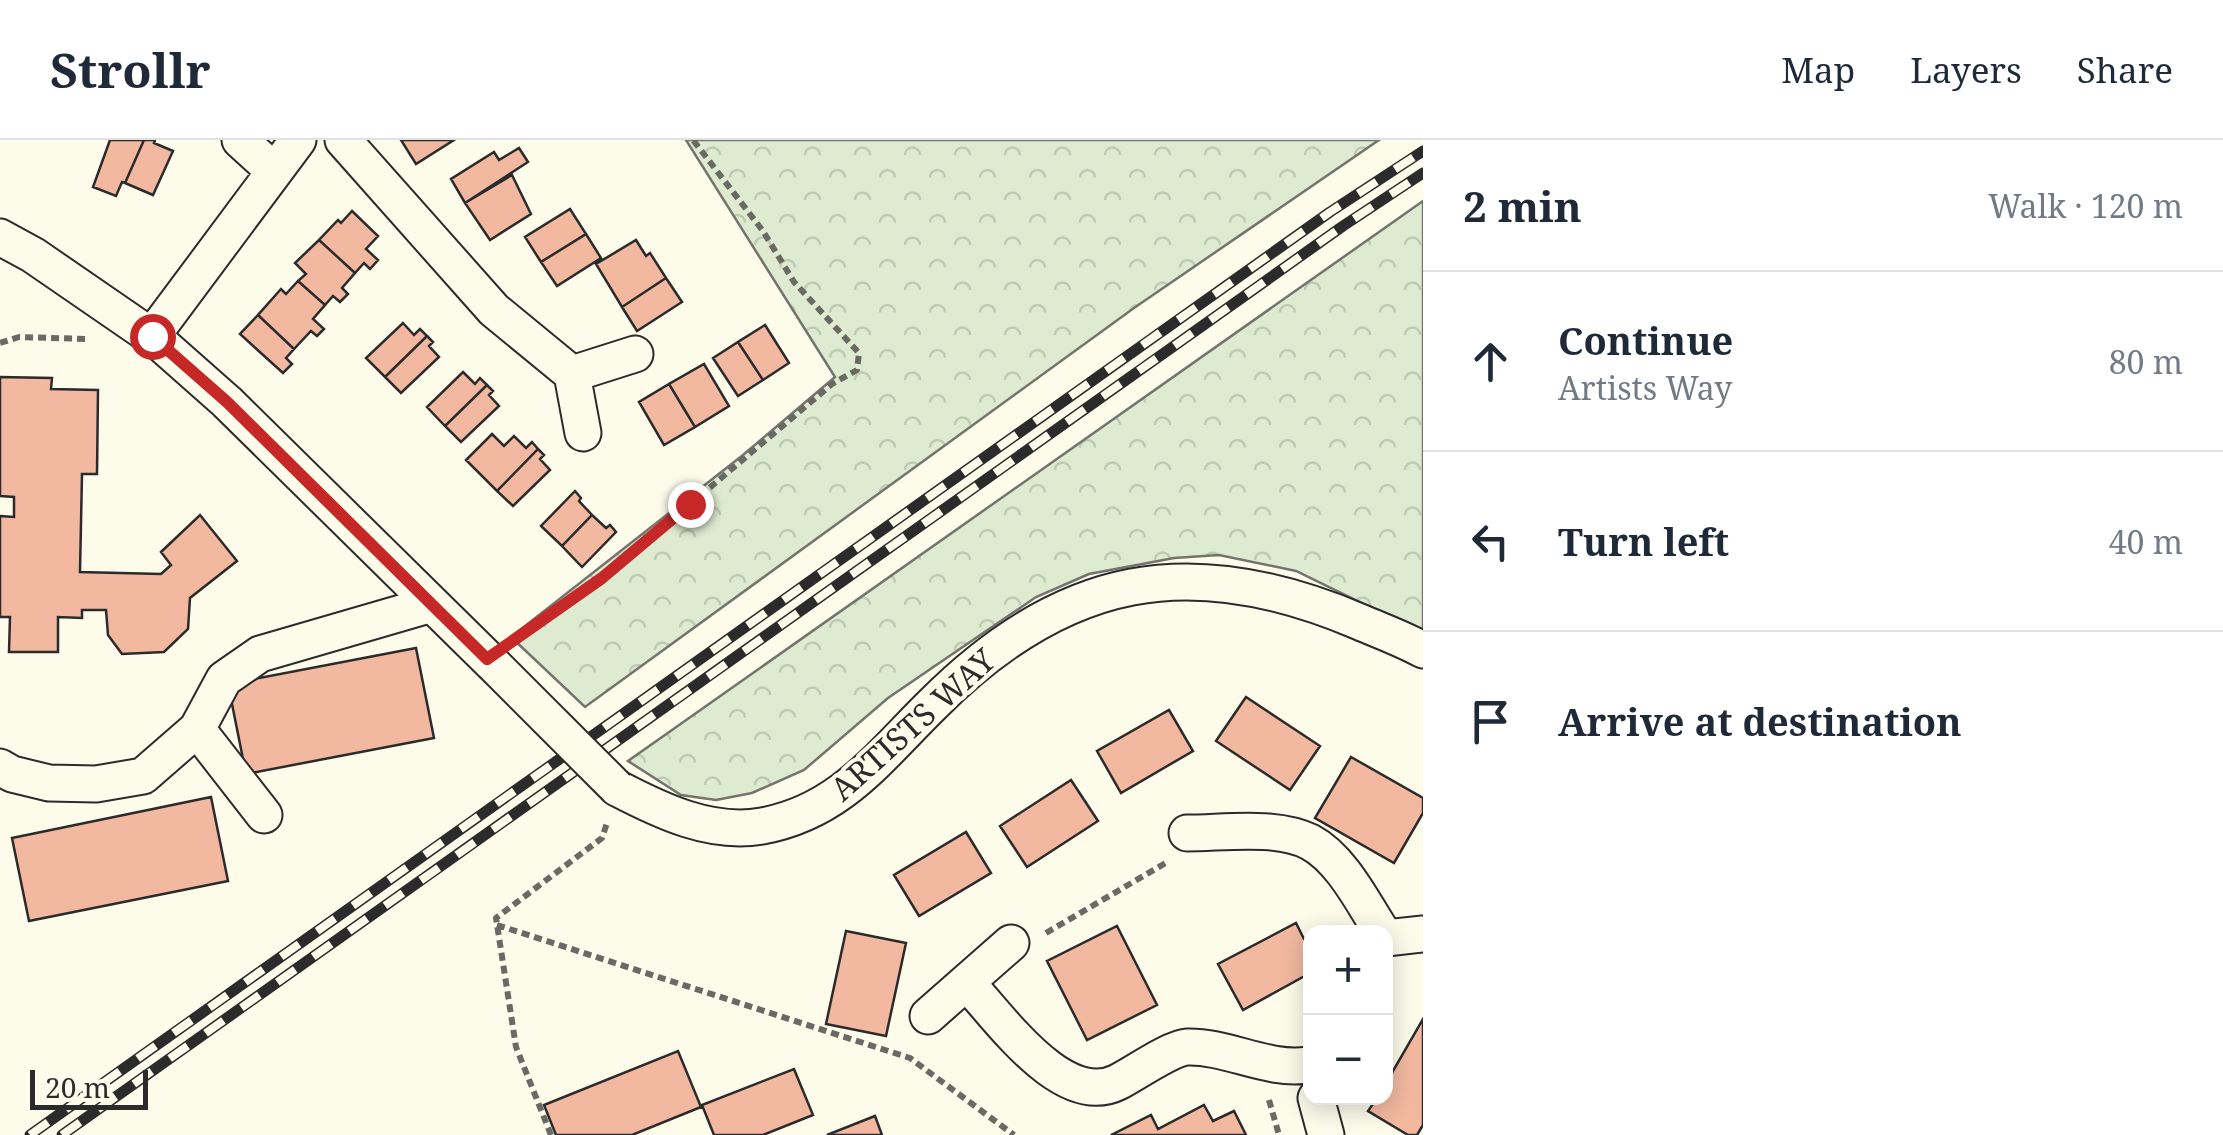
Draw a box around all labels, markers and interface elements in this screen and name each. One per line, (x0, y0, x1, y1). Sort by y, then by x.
text: Strollr (50, 37, 211, 102)
text: Map (1781, 46, 1855, 93)
text: Layers (1910, 46, 2022, 93)
text: Share (2077, 46, 2173, 93)
text: 2 min (1463, 177, 1582, 234)
text: Walk · 120 m (1988, 184, 2183, 227)
route start (130, 314, 176, 360)
text: Continue (1558, 314, 1733, 366)
icon: ahead (1463, 334, 1518, 389)
text: 80 m (2109, 340, 2183, 383)
text: Artists Way (1558, 366, 1732, 409)
route end (668, 482, 714, 528)
icon: left (1463, 514, 1518, 569)
text: Turn left (1558, 515, 1729, 567)
text: 40 m (2109, 520, 2183, 563)
street label: ARTISTS WAY (820, 638, 1004, 810)
icon: arrive (1463, 694, 1518, 749)
text: Arrive at destination (1558, 695, 1962, 747)
map controls (1303, 925, 1393, 1105)
button: + (1303, 925, 1393, 1015)
button: − (1303, 1015, 1393, 1105)
scale bar (30, 1065, 148, 1110)
text: 20 m (45, 1068, 110, 1106)

